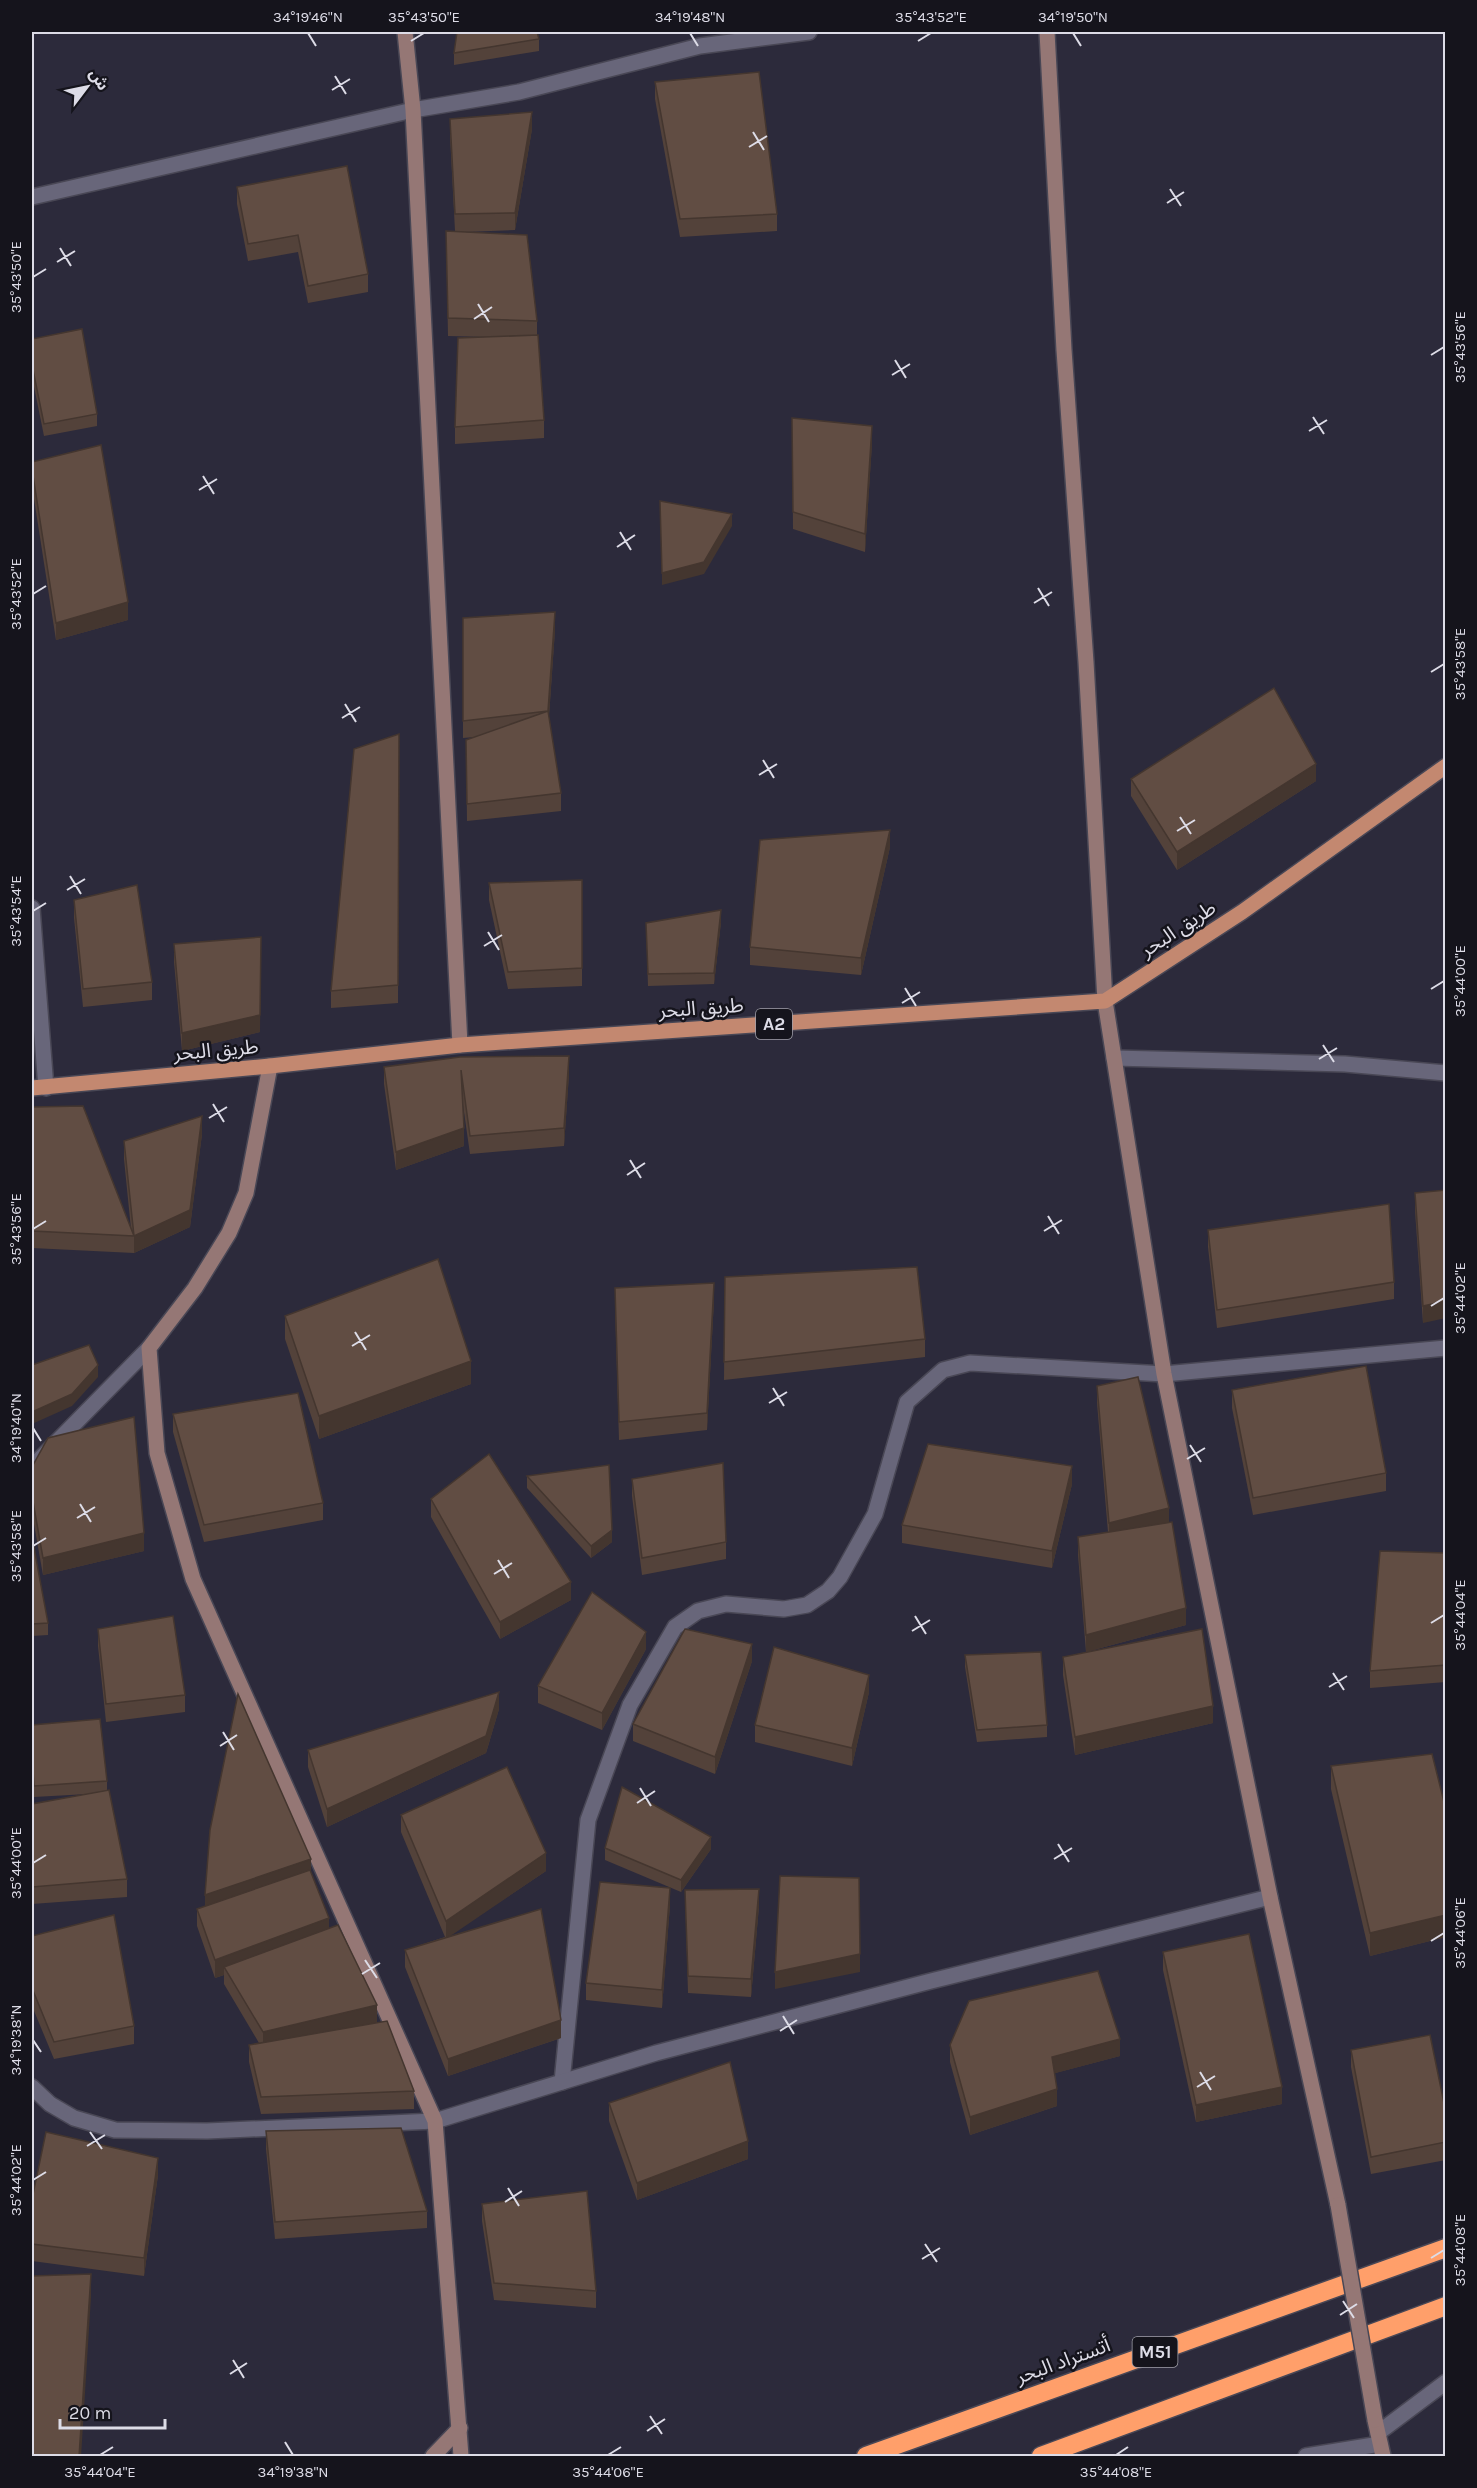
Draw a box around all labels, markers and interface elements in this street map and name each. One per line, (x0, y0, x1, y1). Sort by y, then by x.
text: 34°19'46"N (273, 8, 343, 26)
text: 35°43'50"E (388, 8, 460, 26)
text: 34°19'48"N (655, 8, 725, 26)
text: 35°43'52"E (895, 8, 967, 26)
text: 34°19'50"N (1038, 8, 1108, 26)
north arrow (57, 57, 117, 117)
text: ش (85, 65, 113, 94)
text: 35°43'50"E (7, 241, 25, 313)
text: 35°43'56"E (1451, 311, 1469, 383)
text: 35°43'52"E (7, 558, 25, 630)
text: 35°43'58"E (1451, 628, 1469, 700)
text: 35°43'54"E (7, 875, 25, 947)
street label: طريق البحر (1135, 896, 1221, 963)
text: 35°44'00"E (1451, 945, 1469, 1017)
street label: طريق البحر (657, 994, 744, 1024)
road number: A2 (756, 1009, 792, 1039)
street label: طريق البحر (172, 1035, 260, 1066)
text: 35°43'56"E (7, 1193, 25, 1265)
text: 35°44'02"E (1451, 1262, 1469, 1334)
text: 34°19'40"N (7, 1393, 25, 1463)
text: 35°43'58"E (7, 1510, 25, 1582)
text: 35°44'04"E (1451, 1579, 1469, 1651)
text: 35°44'00"E (7, 1827, 25, 1899)
text: 35°44'06"E (1451, 1897, 1469, 1969)
text: 34°19'38"N (7, 2005, 25, 2075)
text: 35°44'02"E (7, 2144, 25, 2216)
text: 35°44'08"E (1451, 2214, 1469, 2286)
street label: أتستراد البحر (1011, 2333, 1113, 2389)
road number: M51 (1132, 2337, 1178, 2367)
scale bar (60, 2392, 165, 2430)
text: 20 m (69, 2402, 111, 2424)
text: 35°44'04"E (64, 2463, 136, 2481)
text: 34°19'38"N (258, 2463, 328, 2481)
text: 35°44'06"E (572, 2463, 644, 2481)
text: 35°44'08"E (1080, 2463, 1152, 2481)

